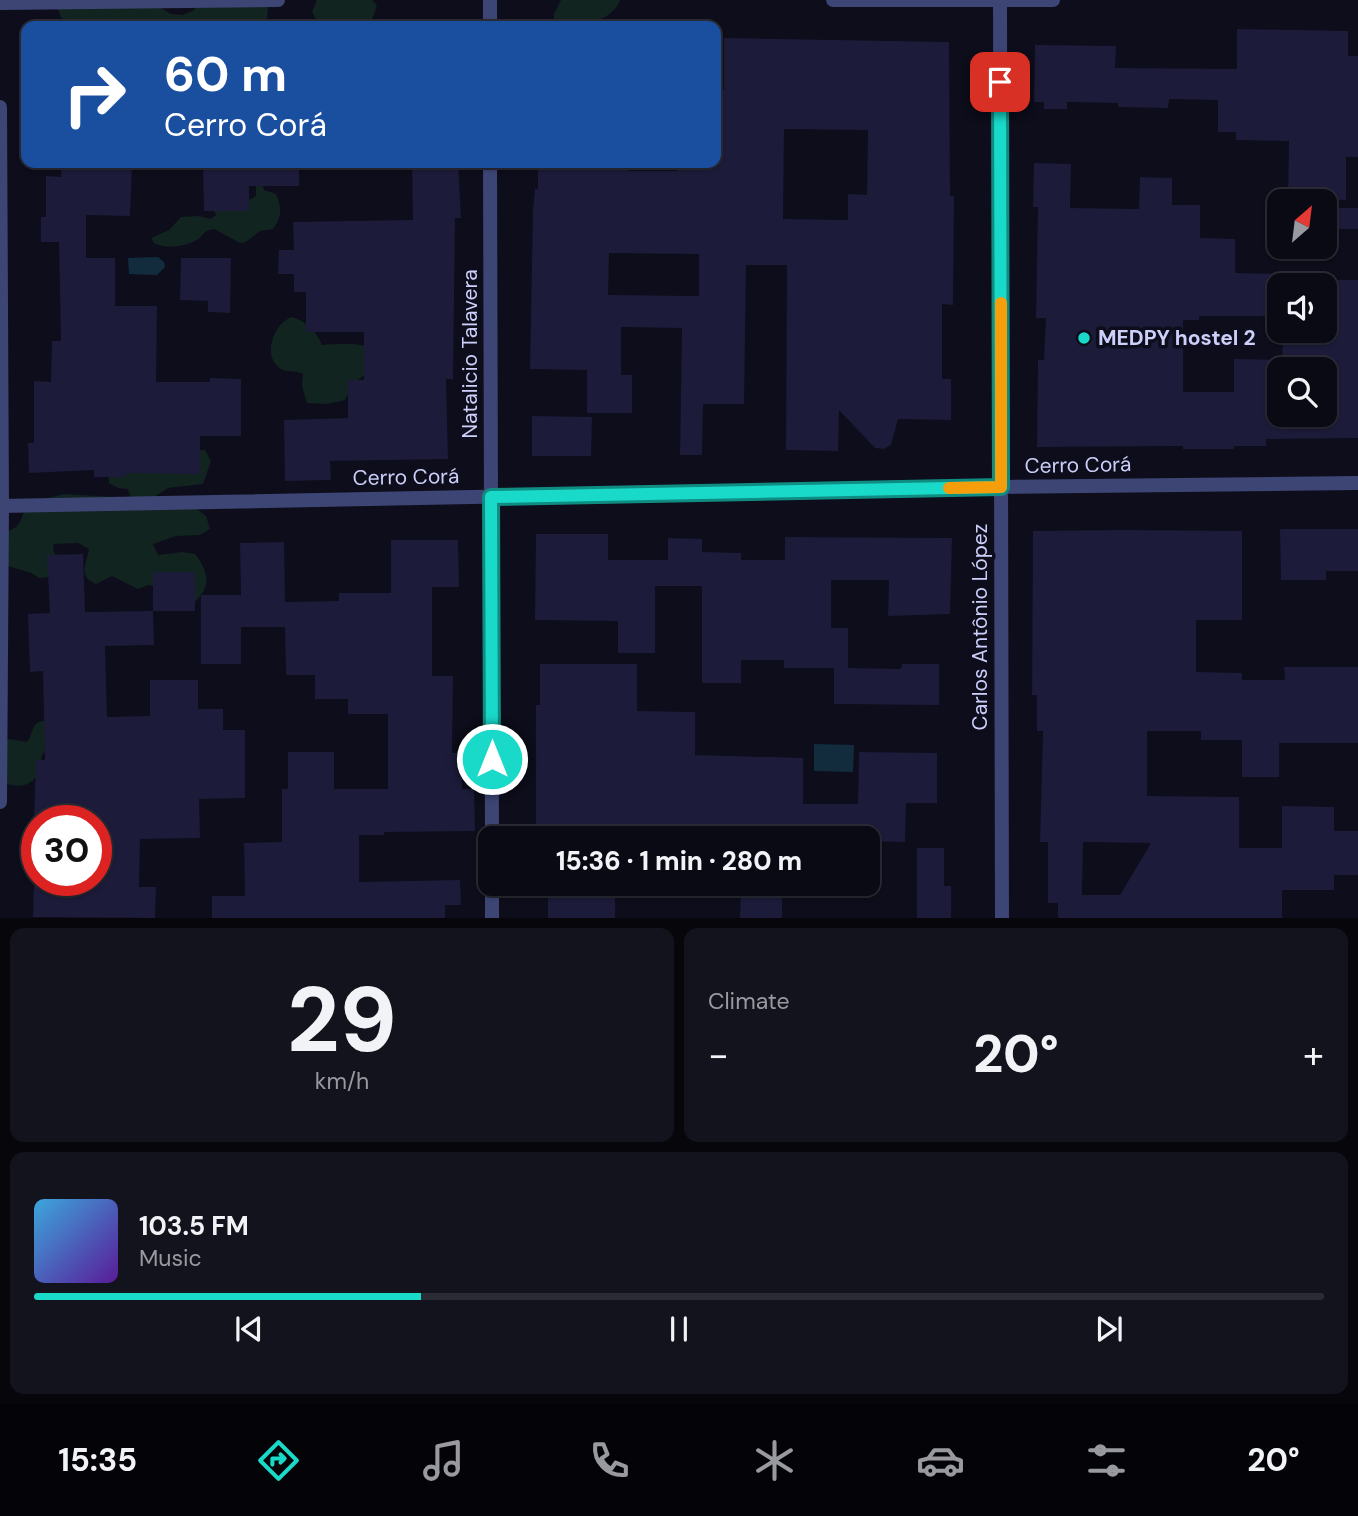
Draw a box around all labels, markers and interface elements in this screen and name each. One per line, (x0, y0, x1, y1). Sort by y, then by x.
text: 60 m (164, 42, 287, 106)
icon: right (49, 49, 140, 140)
pin (970, 52, 1030, 112)
icon: arrive (981, 63, 1019, 101)
text: Cerro Corá (164, 104, 327, 146)
north arrow (1267, 189, 1337, 259)
map controls (1267, 189, 1337, 427)
street label: Natalicio Talavera (456, 269, 484, 439)
button: sound (1267, 273, 1337, 343)
place label: MEDPY hostel 2 (1098, 324, 1256, 352)
marker: MEDPY hostel 2 (1076, 330, 1092, 346)
button: search (1267, 357, 1337, 427)
street label: Cerro Corá (1024, 450, 1132, 480)
street label: Cerro Corá (352, 462, 460, 492)
street label: Carlos Antônio López (966, 524, 994, 730)
position arrow (455, 722, 529, 796)
speed limit sign: 30 (21, 805, 112, 896)
text: 15:36 · 1 min · 280 m (556, 844, 802, 878)
text: 29 (287, 961, 397, 1079)
text: Climate (708, 986, 790, 1016)
text: 20° (973, 1020, 1059, 1088)
text: − (708, 1030, 729, 1080)
text: + (1303, 1030, 1324, 1080)
text: km/h (315, 1066, 369, 1096)
text: 103.5 FM (139, 1209, 249, 1243)
text: Music (139, 1243, 202, 1273)
icon: previous (230, 1310, 268, 1348)
icon: pause (660, 1310, 698, 1348)
icon: next (1090, 1310, 1128, 1348)
icon: directions (254, 1436, 303, 1485)
icon: music (419, 1436, 468, 1485)
icon: phone (585, 1436, 634, 1485)
icon: climate (750, 1436, 799, 1485)
icon: car (916, 1436, 965, 1485)
icon: filters (1082, 1436, 1131, 1485)
text: 15:35 (58, 1439, 137, 1481)
text: 20° (1247, 1439, 1300, 1481)

